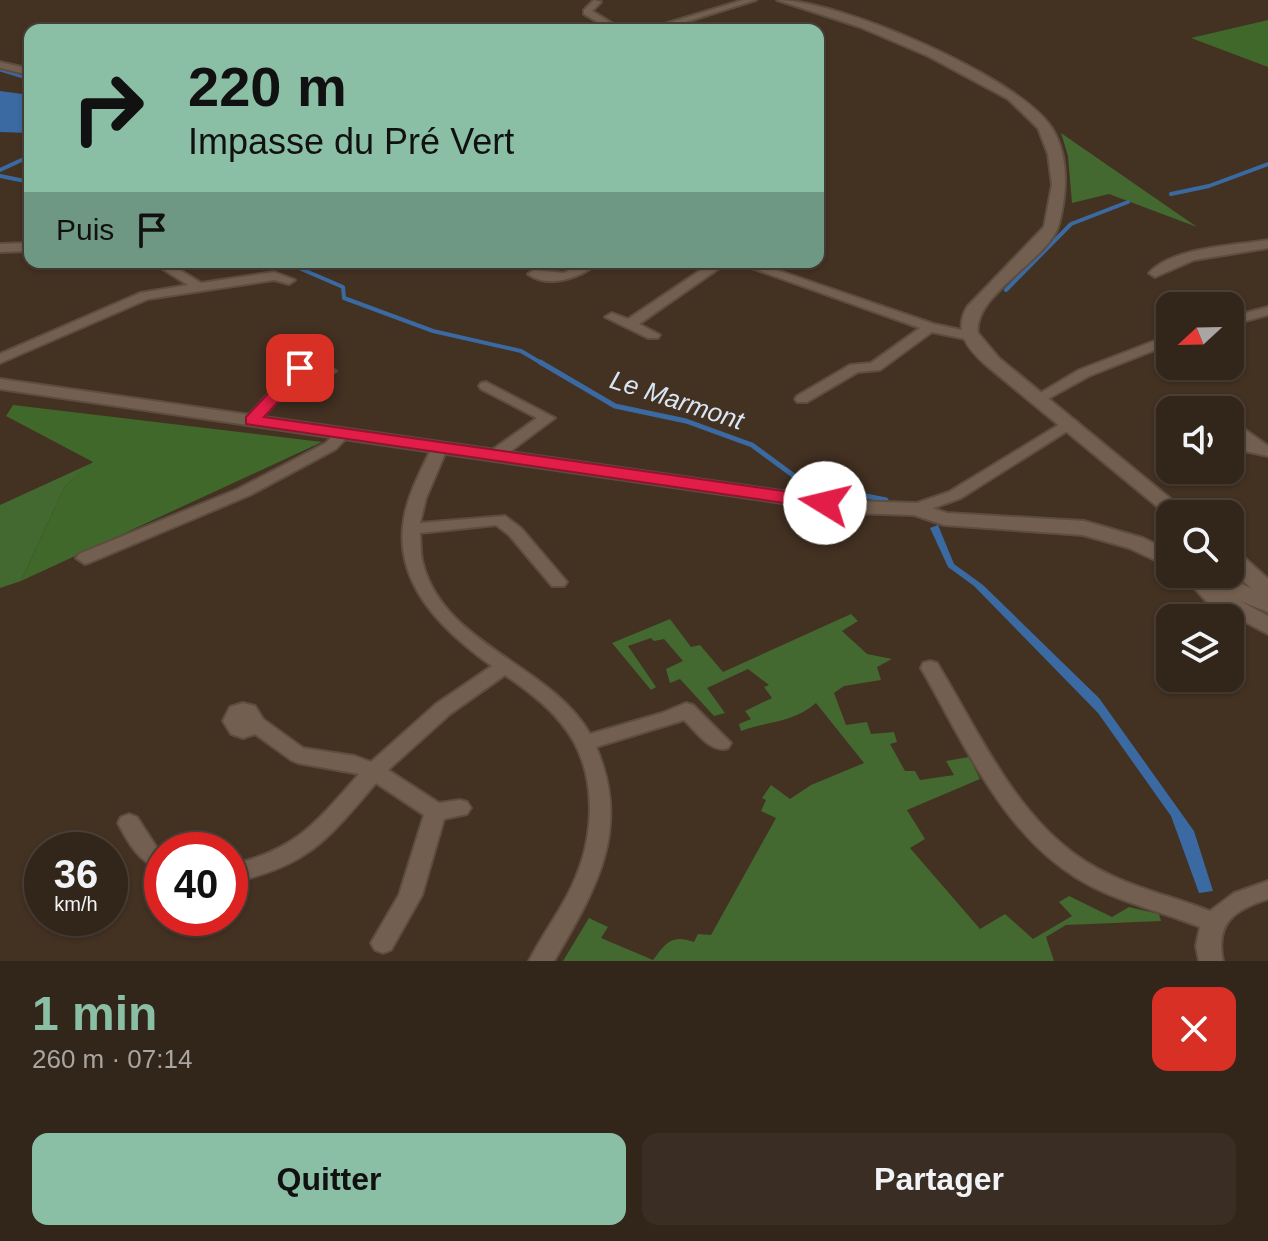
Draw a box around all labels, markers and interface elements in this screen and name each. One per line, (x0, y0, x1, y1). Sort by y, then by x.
text: 220 m (188, 55, 347, 118)
icon: right (56, 56, 160, 160)
text: Impasse du Pré Vert (188, 121, 514, 162)
icon: arrive (130, 208, 174, 252)
text: Puis (56, 213, 114, 246)
north arrow (1156, 292, 1244, 380)
map controls (1156, 292, 1244, 692)
pin (266, 334, 334, 402)
icon: arrive (278, 346, 322, 390)
water label: Le Marmont (606, 364, 749, 436)
button: sound (1156, 396, 1244, 484)
position arrow (783, 461, 867, 545)
button: search (1156, 500, 1244, 588)
button: layers (1156, 604, 1244, 692)
speed limit sign: 40 (144, 832, 248, 936)
text: 36 (54, 852, 98, 896)
text: km/h (54, 893, 98, 915)
text: 1 min (32, 987, 157, 1040)
button: close (1152, 987, 1236, 1071)
text: 260 m · 07:14 (32, 1044, 192, 1074)
button: Quitter (32, 1133, 626, 1225)
button: Partager (642, 1133, 1236, 1225)

